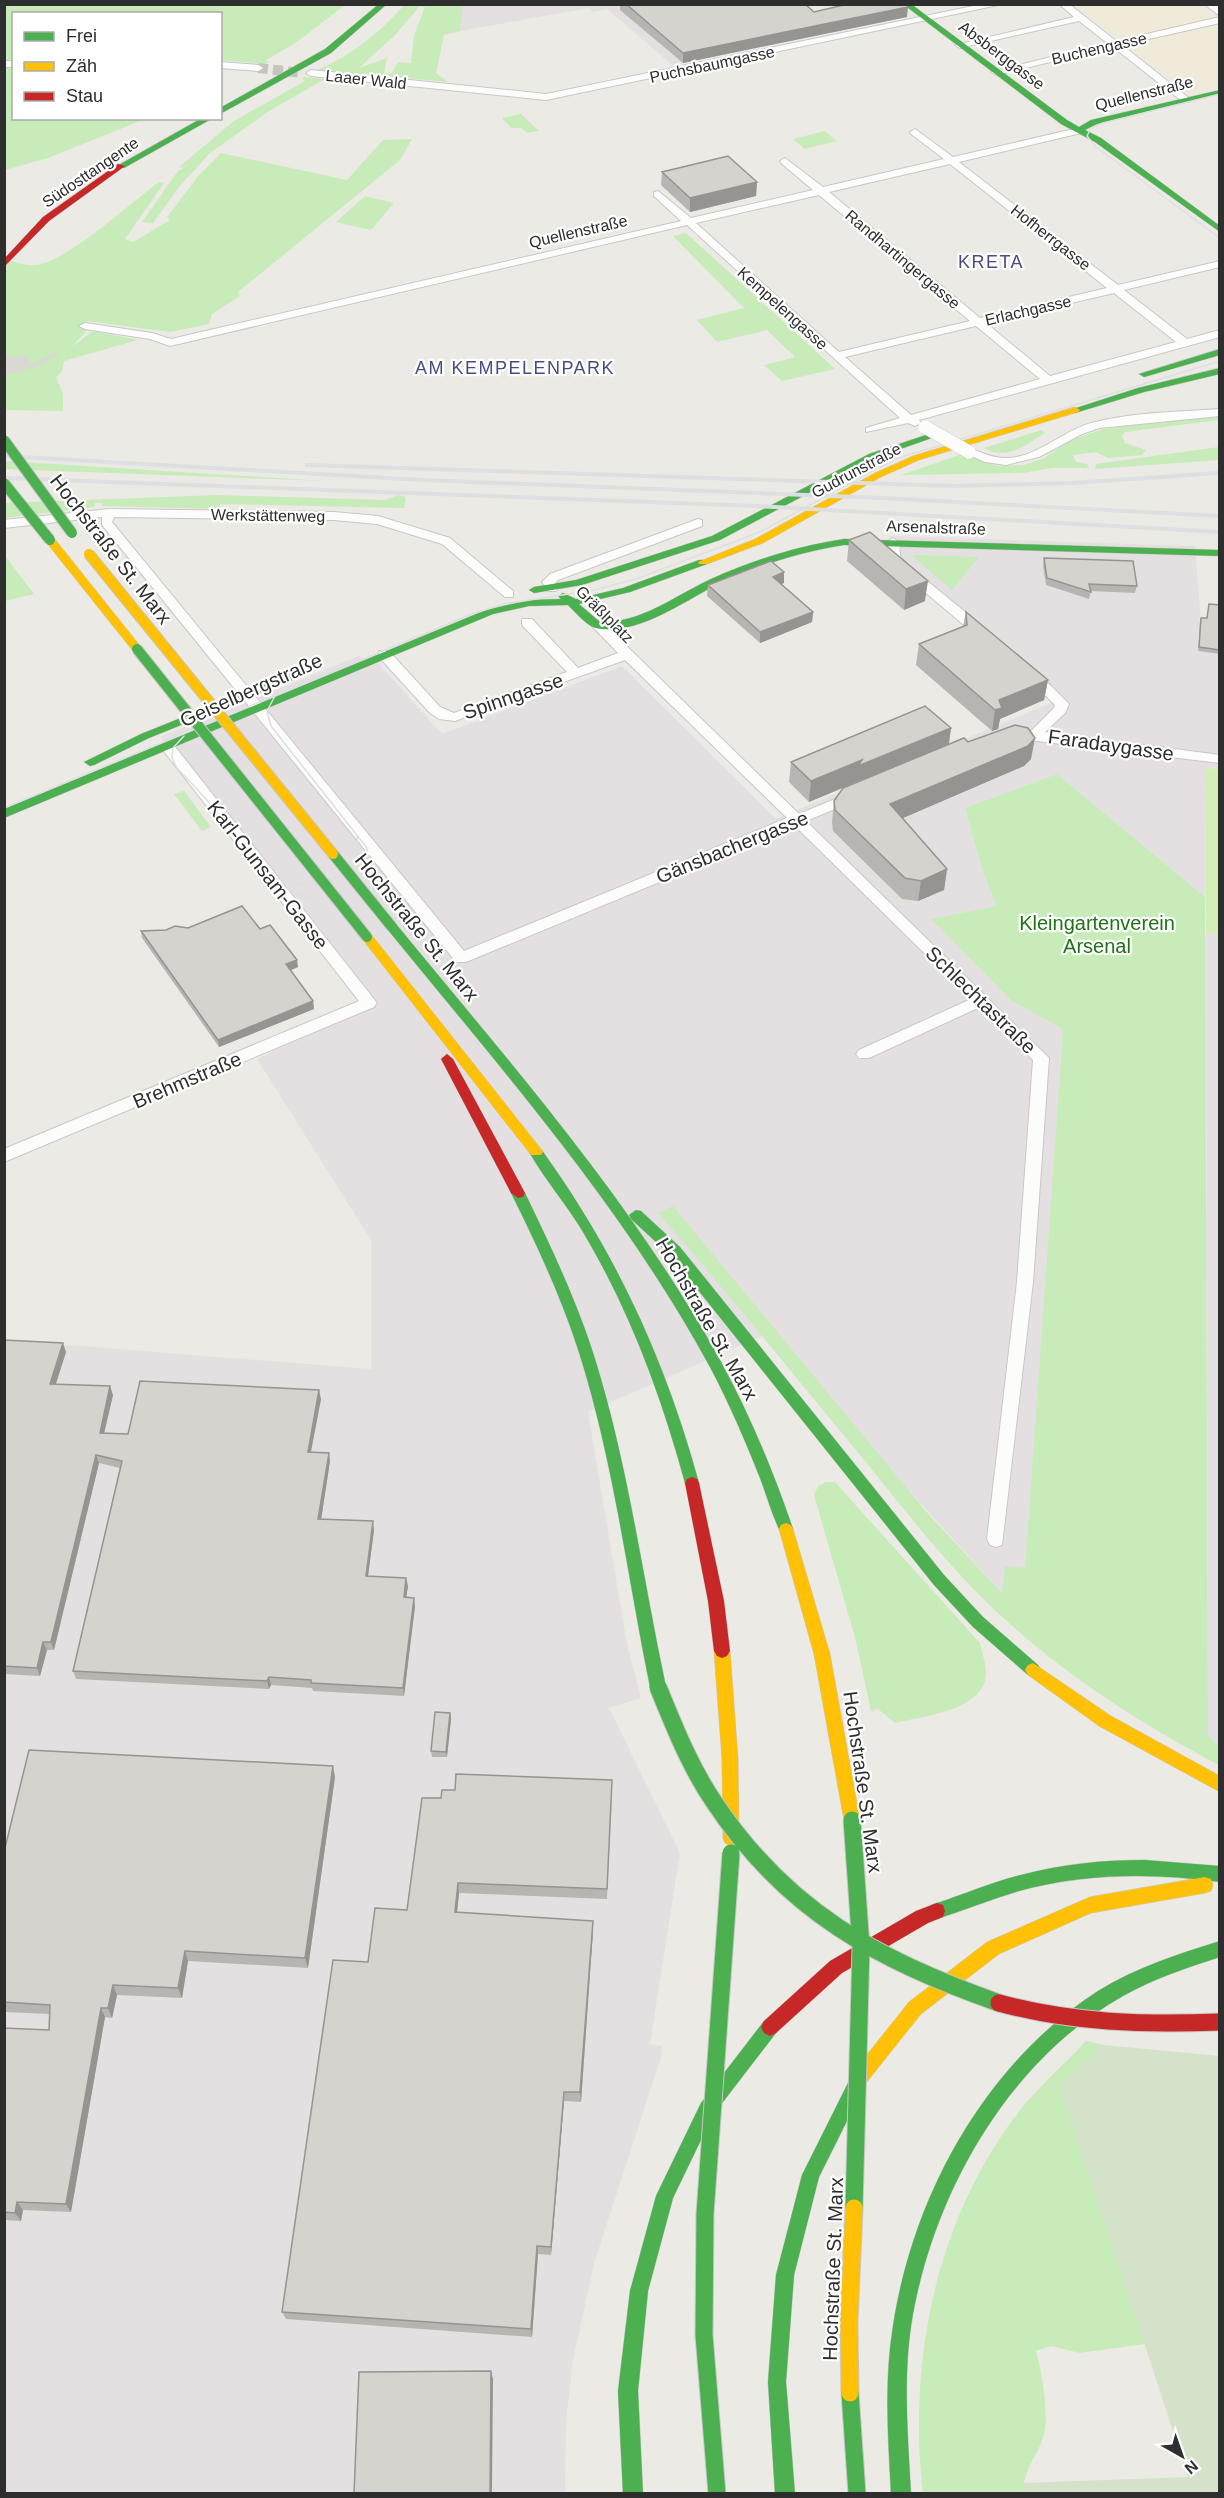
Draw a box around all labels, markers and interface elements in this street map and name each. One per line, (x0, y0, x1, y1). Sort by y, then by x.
legend (12, 12, 222, 120)
street label: Absberggasse (956, 18, 1048, 93)
text: Frei (66, 26, 97, 46)
street label: Buchengasse (1050, 29, 1148, 68)
street label: Puchsbaumgasse (648, 43, 776, 86)
text: Zäh (66, 56, 97, 76)
street label: Laaer Wald (325, 67, 407, 92)
street label: Quellenstraße (1093, 73, 1195, 114)
text: Stau (66, 86, 103, 106)
street label: Südosttangente (39, 134, 142, 211)
street label: Hofherrgasse (1008, 201, 1094, 274)
street label: Randhartingergasse (842, 207, 963, 312)
street label: Quellenstraße (527, 212, 629, 251)
district label: KRETA (958, 252, 1024, 272)
street label: Kempelengasse (734, 264, 831, 353)
street label: Erlachgasse (983, 292, 1073, 329)
district label: AM KEMPELENPARK (415, 358, 615, 378)
street label: Gudrunstraße (809, 440, 904, 501)
street label: Hochstraße St. Marx (46, 470, 176, 628)
street label: Werkstättenweg (211, 506, 325, 525)
street label: Arsenalstraße (886, 517, 986, 538)
street label: Gräßlplatz (573, 582, 637, 646)
street label: Geiselbergstraße (176, 649, 326, 731)
street label: Spinngasse (460, 669, 566, 723)
street label: Faradaygasse (1047, 725, 1175, 765)
street label: Karl-Gunsam-Gasse (203, 796, 333, 954)
street label: Gänsbachergasse (653, 806, 811, 888)
street label: Hochstraße St. Marx (351, 849, 483, 1005)
park label: Kleingartenverein Arsenal (1019, 912, 1175, 957)
street label: Schlechtastraße (921, 942, 1041, 1058)
street label: Brehmstraße (129, 1047, 245, 1113)
street label: Hochstraße St. Marx (652, 1234, 762, 1404)
street label: Hochstraße St. Marx (839, 1690, 887, 1874)
street label: Hochstraße St. Marx (819, 2177, 847, 2361)
north arrow (1152, 2426, 1212, 2486)
text: N (1181, 2457, 1201, 2477)

